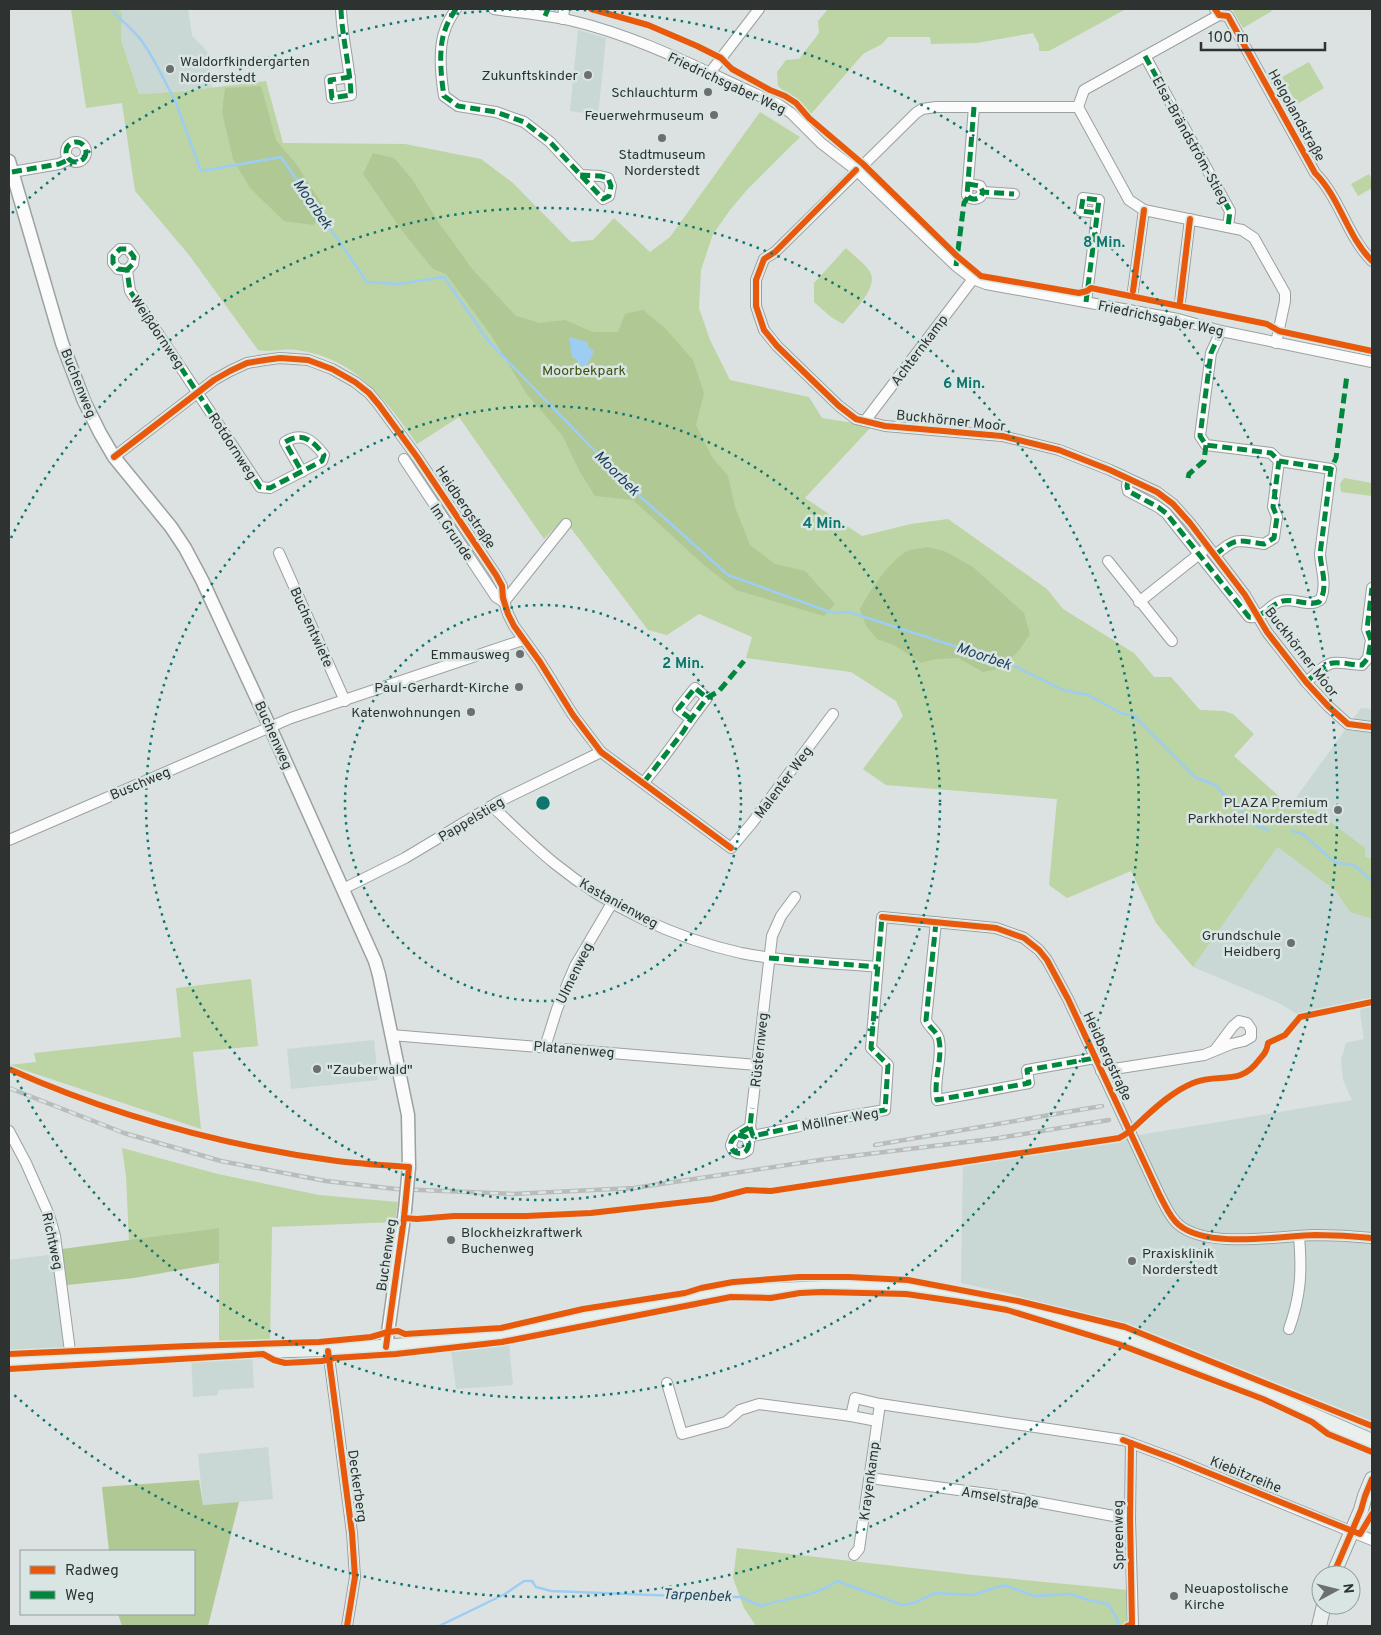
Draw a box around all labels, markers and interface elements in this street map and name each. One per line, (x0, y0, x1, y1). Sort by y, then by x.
scale bar (1201, 20, 1325, 52)
text: 100 m (1208, 29, 1249, 48)
street label: Friedrichsgaber Weg (665, 50, 788, 119)
place label: Waldorfkindergarten Norderstedt (180, 54, 310, 87)
marker: Waldorfkindergarten Norderstedt (164, 63, 176, 75)
street label: Helgolandstraße (1263, 67, 1328, 165)
place label: Zukunftskinder (481, 68, 579, 85)
marker: Zukunftskinder (582, 69, 594, 81)
street label: Elsa-Brändström-Stieg (1148, 74, 1232, 207)
place label: Schlauchturm (611, 85, 698, 102)
marker: Schlauchturm (702, 86, 714, 98)
place label: Feuerwehrmuseum (584, 108, 704, 125)
marker: Feuerwehrmuseum (708, 109, 720, 121)
marker: Stadtmuseum Norderstedt (656, 132, 668, 144)
place label: Stadtmuseum Norderstedt (618, 147, 706, 180)
water label: Moorbek (288, 176, 336, 234)
text: 8 Min. (1083, 234, 1125, 253)
street label: Weißdornweg (126, 293, 187, 373)
street label: Friedrichsgaber Weg (1096, 298, 1225, 341)
street label: Achternkamp (888, 312, 953, 390)
street label: Buchenweg (56, 347, 99, 421)
park label: Moorbekpark (542, 363, 626, 380)
text: 6 Min. (943, 375, 985, 394)
street label: Buckhörner Moor (895, 407, 1007, 436)
street label: Rotdornweg (204, 410, 260, 483)
water label: Moorbek (589, 447, 643, 501)
street label: Heidbergstraße (431, 463, 499, 553)
street label: Im Grunde (425, 501, 476, 565)
text: 4 Min. (803, 515, 846, 534)
street label: Buchentwiete (285, 585, 336, 670)
street label: Buckhörner Moor (1260, 604, 1342, 702)
water label: Moorbek (954, 639, 1014, 676)
place label: Emmausweg (431, 647, 510, 664)
marker: Emmausweg (514, 648, 526, 660)
text: 2 Min. (662, 655, 704, 674)
place label: Paul-Gerhardt-Kirche (374, 680, 509, 697)
marker: Paul-Gerhardt-Kirche (513, 681, 525, 693)
street label: Buchenweg (250, 699, 295, 772)
place label: Katenwohnungen (351, 705, 461, 722)
marker: Katenwohnungen (465, 706, 477, 718)
street label: Malenter Weg (752, 744, 817, 822)
street label: Buschweg (108, 764, 173, 805)
street label: Pappelstieg (436, 794, 508, 847)
centre of rings (534, 794, 552, 812)
place label: PLAZA Premium Parkhotel Norderstedt (1188, 795, 1328, 828)
marker: PLAZA Premium Parkhotel Norderstedt (1332, 804, 1344, 816)
street label: Kastanienweg (576, 876, 661, 933)
place label: Grundschule Heidberg (1202, 928, 1281, 961)
marker: Grundschule Heidberg (1285, 937, 1297, 949)
street label: Ulmenweg (553, 940, 598, 1007)
street label: Heidbergstraße (1079, 1009, 1135, 1104)
street label: Rüsternweg (748, 1012, 773, 1088)
street label: Platanenweg (533, 1038, 615, 1063)
place label: "Zauberwald" (327, 1062, 413, 1079)
marker: "Zauberwald" (311, 1063, 323, 1075)
street label: Möllner Weg (800, 1105, 880, 1136)
street label: Richtweg (37, 1211, 66, 1272)
street label: Buchenweg (374, 1218, 401, 1293)
place label: Blockheizkraftwerk Buchenweg (461, 1225, 583, 1258)
marker: Blockheizkraftwerk Buchenweg (445, 1234, 457, 1246)
place label: Praxisklinik Norderstedt (1142, 1246, 1218, 1279)
marker: Praxisklinik Norderstedt (1126, 1255, 1138, 1267)
street label: Krayenkamp (857, 1441, 884, 1522)
street label: Deckerberg (343, 1449, 370, 1524)
street label: Kiebitzreihe (1207, 1453, 1284, 1497)
street label: Amselstraße (960, 1484, 1040, 1513)
street label: Spreenweg (1110, 1500, 1129, 1570)
legend (20, 1550, 195, 1615)
text: Radweg (65, 1562, 119, 1581)
north arrow (1311, 1565, 1361, 1615)
place label: Neuapostolische Kirche (1184, 1581, 1288, 1614)
text: N (1338, 1583, 1356, 1595)
water label: Tarpenbek (662, 1586, 732, 1607)
text: Weg (65, 1587, 94, 1606)
marker: Neuapostolische Kirche (1168, 1590, 1180, 1602)

